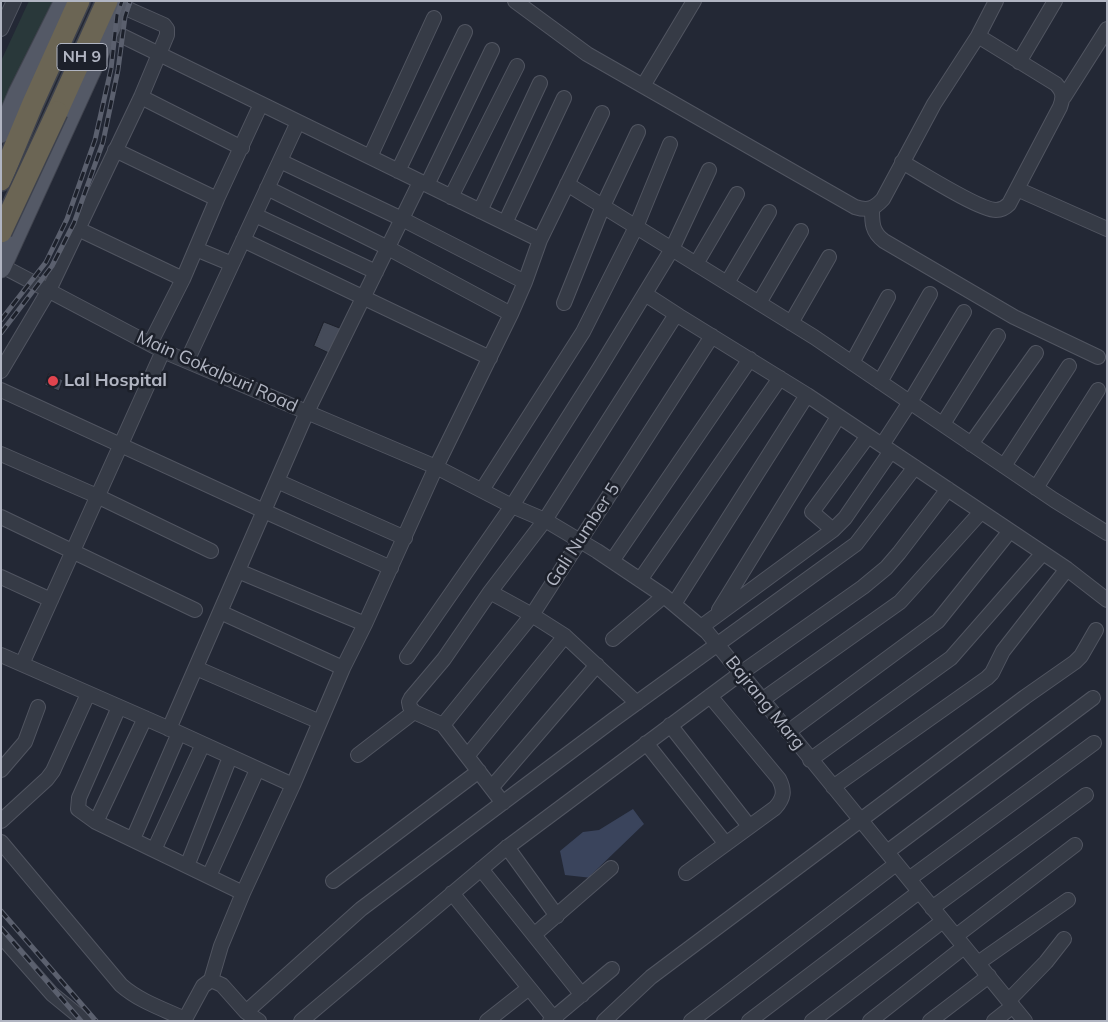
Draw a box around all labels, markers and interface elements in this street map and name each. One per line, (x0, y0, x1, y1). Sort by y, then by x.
road number: NH 9 (57, 44, 107, 70)
street label: Main Gokalpuri Road (133, 327, 301, 417)
place label: Lal Hospital (64, 370, 167, 392)
marker: Lal Hospital (46, 374, 60, 388)
street label: Gali Number 5 (541, 479, 625, 591)
street label: Bajrang Marg (721, 652, 809, 754)

